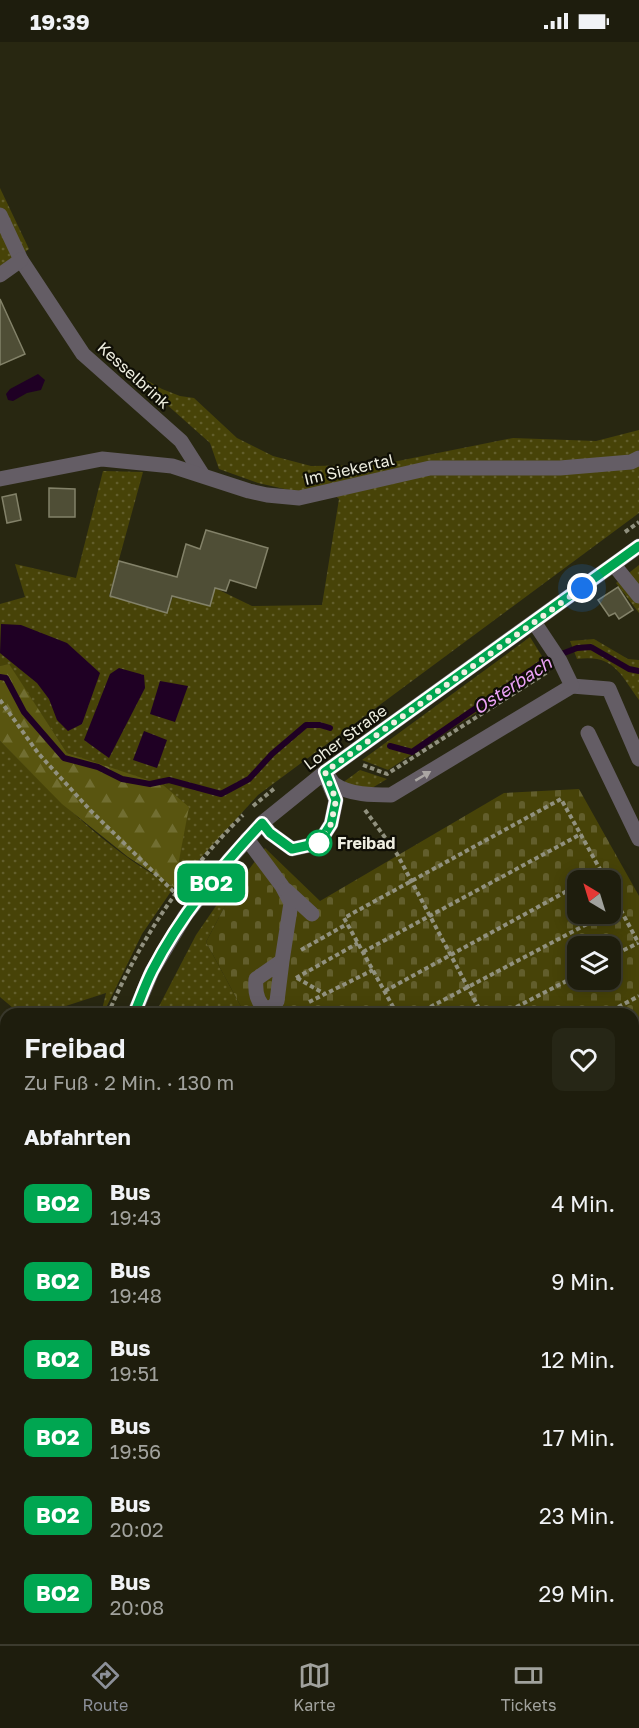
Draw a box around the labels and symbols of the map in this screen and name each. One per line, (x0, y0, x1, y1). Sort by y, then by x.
street label: Kesselbrink (94, 337, 174, 413)
street label: Im Siekertal (302, 449, 396, 489)
your location (567, 573, 597, 603)
water label: Osterbach (468, 651, 556, 719)
street label: Loher Straße (300, 700, 390, 774)
one-way arrow (415, 771, 431, 782)
marker: Freibad (306, 830, 332, 856)
place label: Freibad (337, 833, 395, 853)
line badge: BO2 (176, 864, 246, 902)
north arrow (567, 870, 621, 924)

